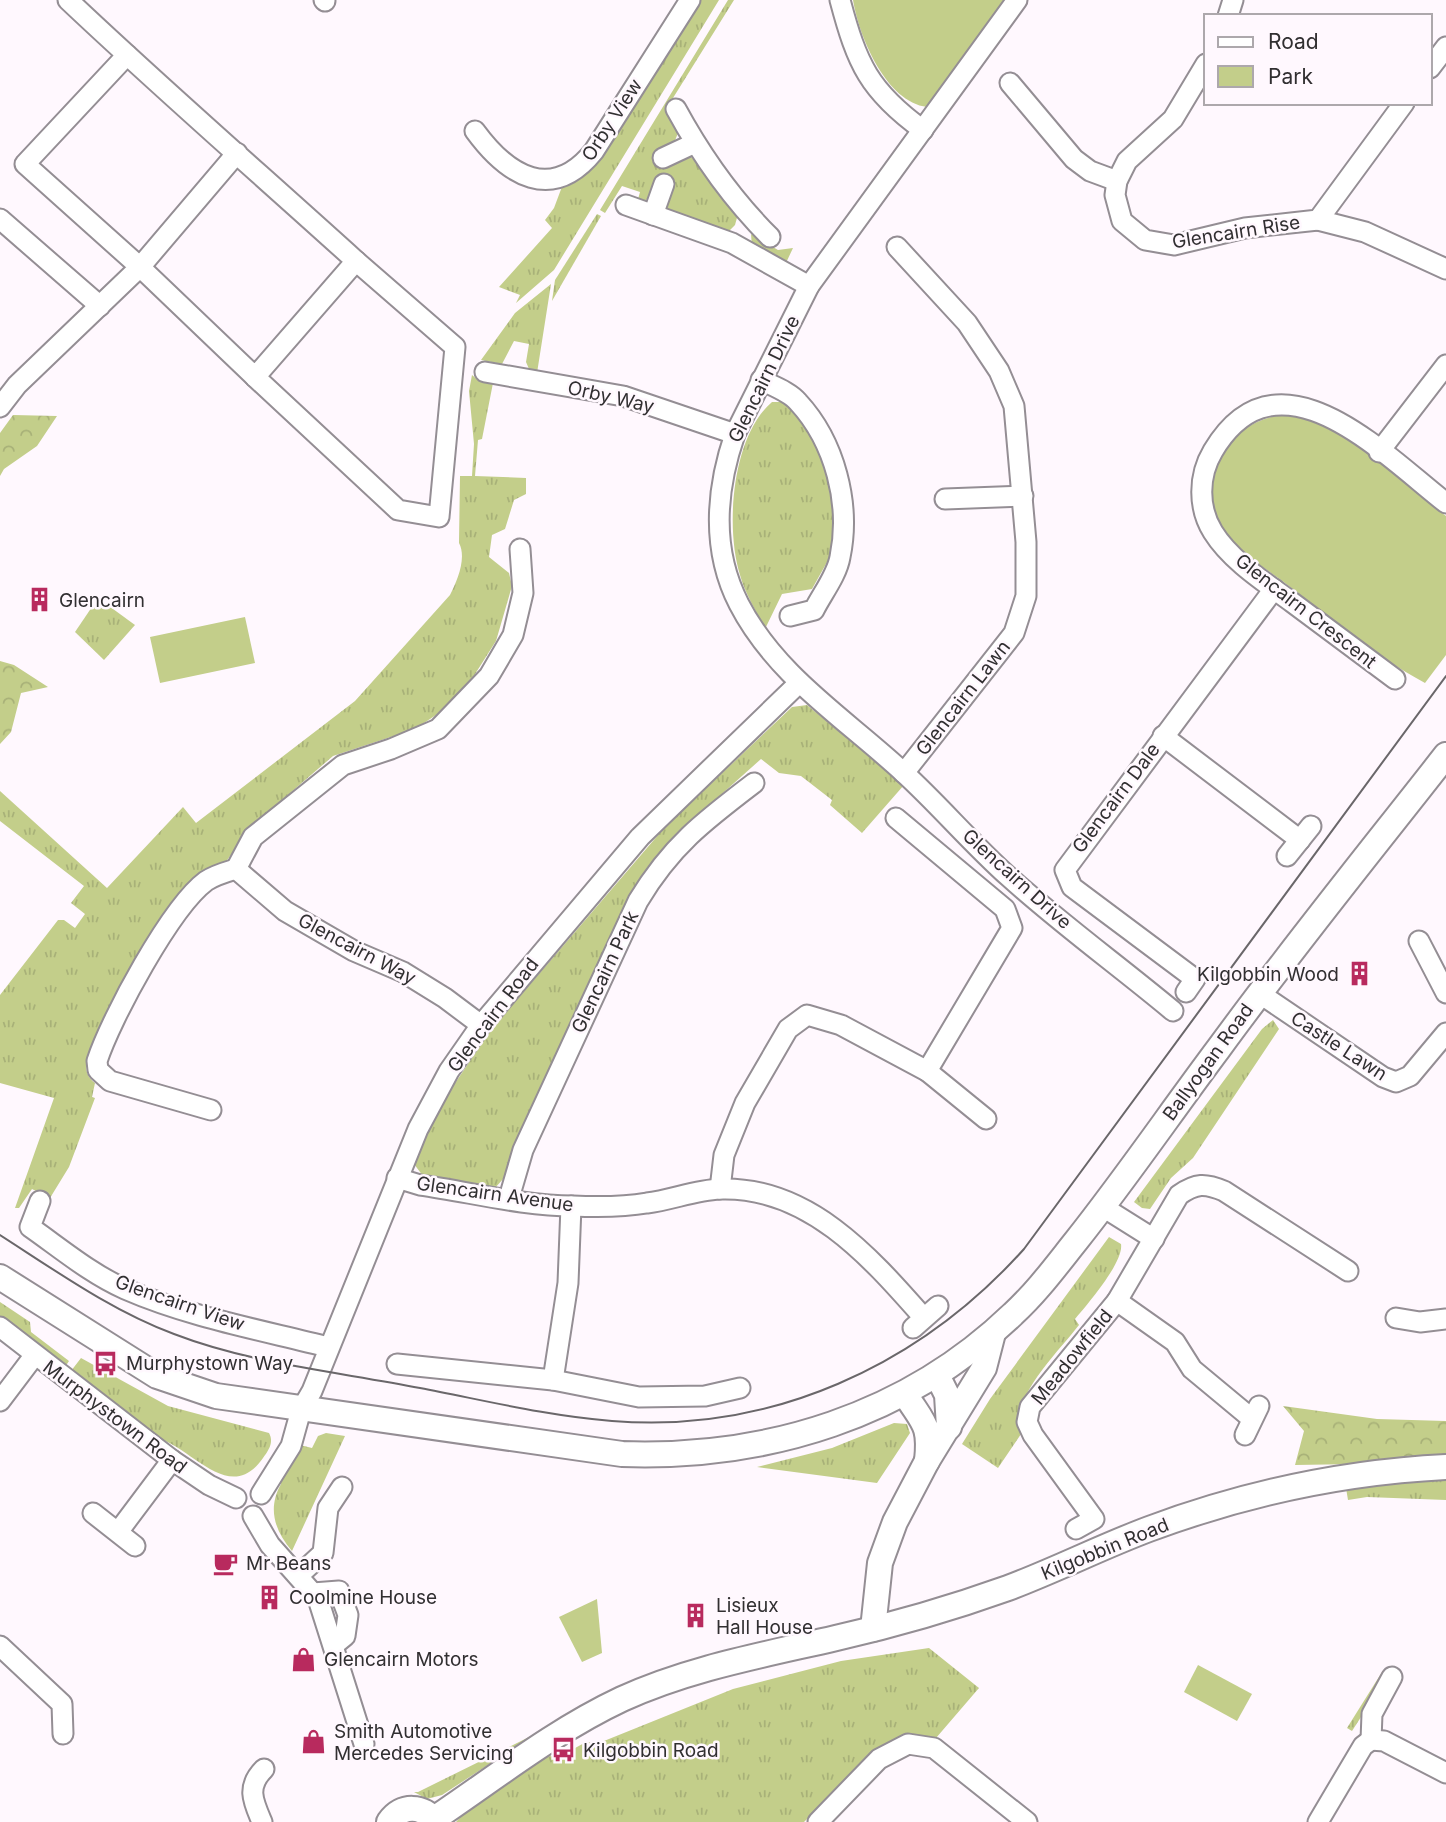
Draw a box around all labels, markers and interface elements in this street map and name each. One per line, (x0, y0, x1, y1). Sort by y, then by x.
legend (1204, 14, 1432, 105)
text: Road (1268, 29, 1319, 54)
text: Park (1268, 64, 1313, 89)
street label: Orby View (577, 75, 647, 165)
street label: Glencairn Rise (1170, 211, 1302, 253)
street label: Glencairn Drive (723, 312, 805, 446)
street label: Orby Way (565, 376, 657, 418)
street label: Glencairn Crescent (1231, 549, 1381, 673)
building icon: Glencairn (25, 586, 53, 614)
place label: Glencairn (59, 589, 145, 612)
street label: Glencairn Lawn (911, 636, 1015, 760)
street label: Glencairn Dale (1067, 739, 1165, 857)
street label: Glencairn Drive (958, 824, 1076, 934)
street label: Glencairn Park (567, 907, 644, 1037)
street label: Glencairn Way (294, 908, 420, 990)
street label: Glencairn Road (443, 953, 543, 1077)
building icon: Kilgobbin Wood (1345, 960, 1373, 988)
place label: Kilgobbin Wood (1197, 963, 1339, 986)
street label: Ballyogan Road (1158, 999, 1258, 1125)
street label: Castle Lawn (1287, 1006, 1391, 1086)
street label: Glencairn Avenue (415, 1172, 575, 1216)
street label: Glencairn View (112, 1270, 248, 1336)
street label: Meadowfield (1026, 1305, 1118, 1409)
bus stop icon: Murphystown Way (92, 1349, 120, 1377)
place label: Murphystown Way (126, 1352, 293, 1375)
street label: Murphystown Road (39, 1355, 191, 1479)
street label: Kilgobbin Road (1038, 1513, 1172, 1585)
cafe icon: Mr Beans (212, 1549, 240, 1577)
place label: Mr Beans (246, 1552, 331, 1575)
building icon: Coolmine House (255, 1583, 283, 1611)
place label: Coolmine House (289, 1586, 437, 1609)
place label: Lisieux Hall House (716, 1594, 813, 1639)
building icon: Lisieux Hall House (682, 1602, 710, 1630)
shop icon: Glencairn Motors (290, 1645, 318, 1673)
place label: Glencairn Motors (324, 1648, 479, 1671)
place label: Smith Automotive Mercedes Servicing (334, 1720, 513, 1765)
shop icon: Smith Automotive Mercedes Servicing (300, 1728, 328, 1756)
bus stop icon: Kilgobbin Road (549, 1736, 577, 1764)
place label: Kilgobbin Road (583, 1739, 719, 1762)

